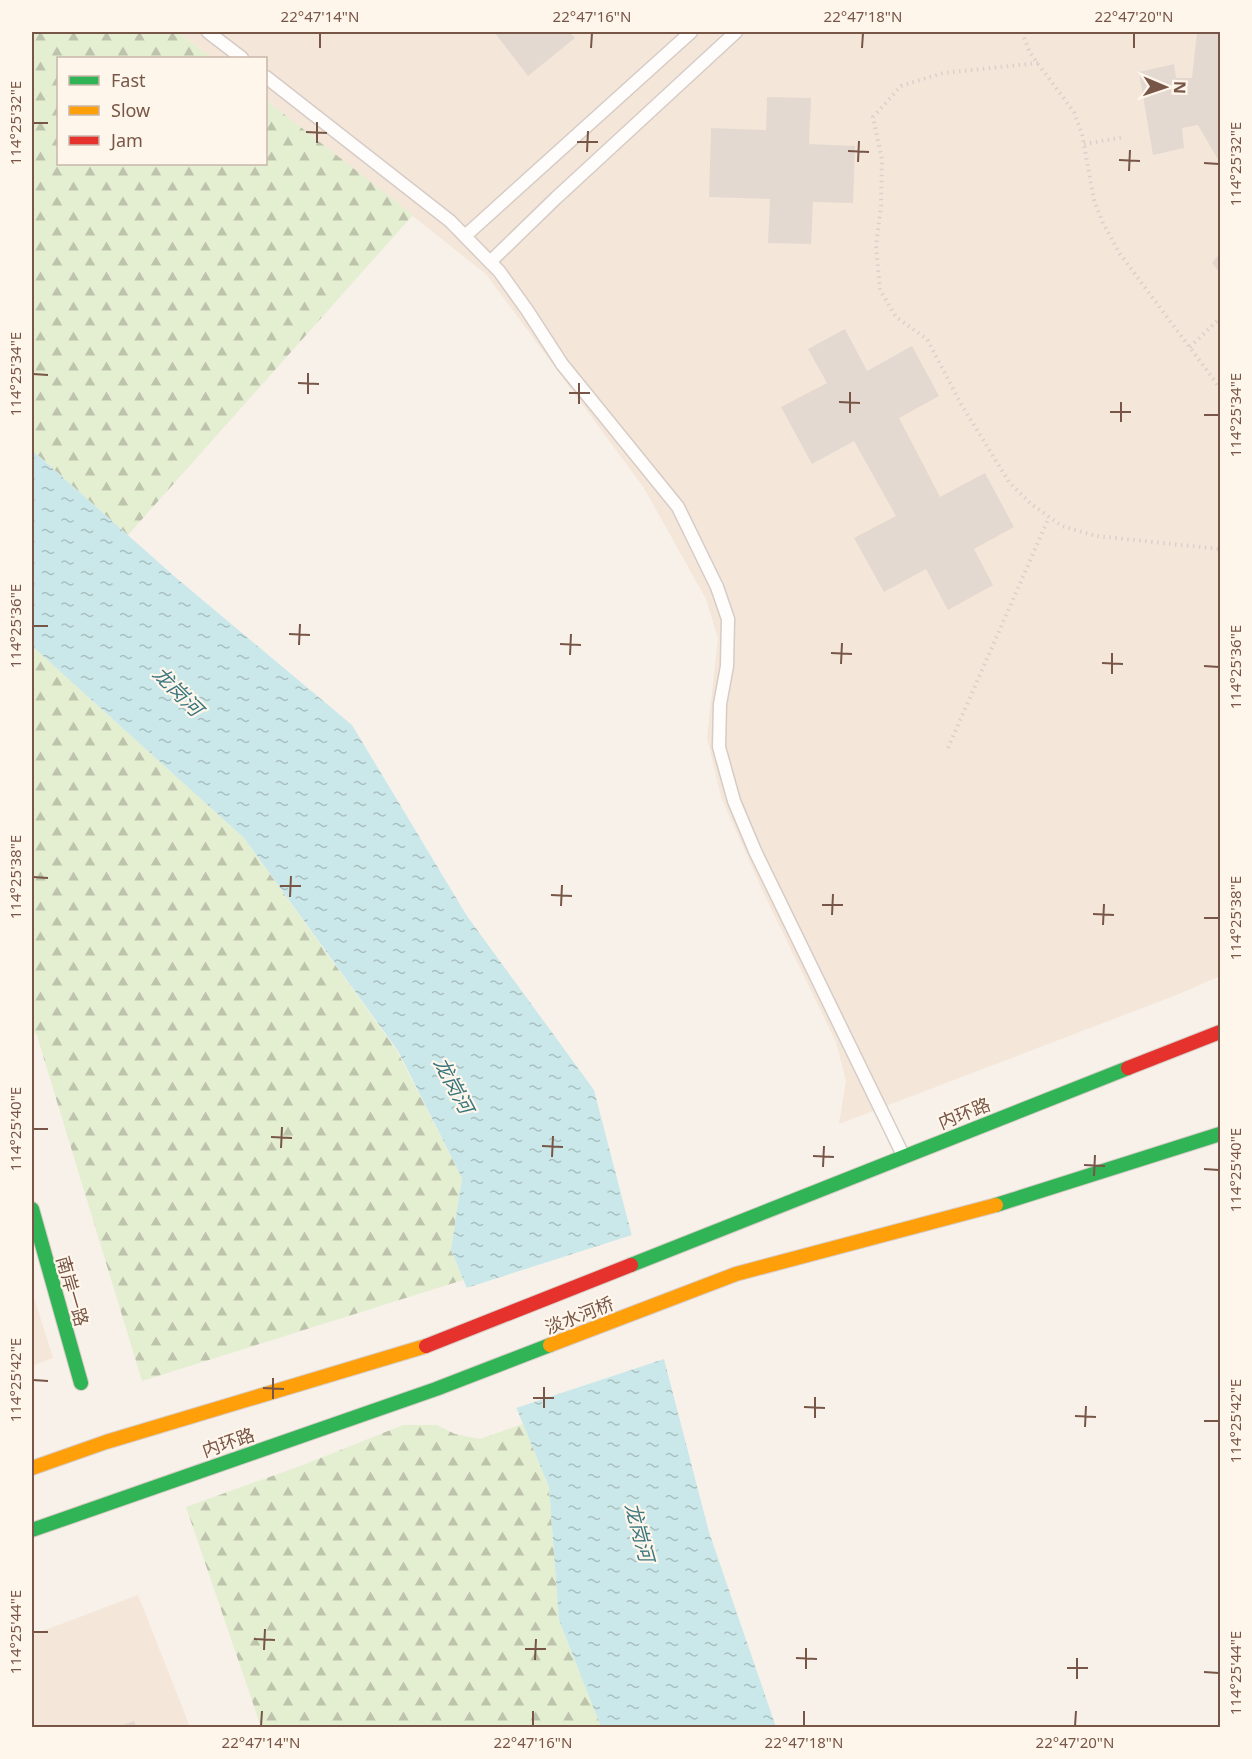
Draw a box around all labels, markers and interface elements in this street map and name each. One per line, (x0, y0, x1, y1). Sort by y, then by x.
text: 22°47'14"N (281, 6, 359, 26)
text: 22°47'16"N (553, 6, 631, 26)
text: 22°47'18"N (824, 6, 902, 26)
text: 22°47'20"N (1095, 6, 1173, 26)
legend (57, 57, 267, 165)
north arrow (1135, 57, 1195, 117)
text: Fast (111, 68, 146, 92)
text: 114°25'32"E (5, 81, 25, 165)
text: N (1169, 81, 1191, 94)
text: Slow (111, 98, 150, 122)
text: 114°25'32"E (1225, 122, 1245, 206)
text: Jam (109, 128, 143, 152)
text: 114°25'34"E (5, 332, 25, 416)
text: 114°25'34"E (1225, 373, 1245, 457)
text: 114°25'36"E (5, 584, 25, 668)
text: 114°25'36"E (1225, 625, 1245, 709)
water label: 龙岗河 (147, 660, 212, 725)
text: 114°25'38"E (5, 835, 25, 919)
text: 114°25'38"E (1225, 876, 1245, 960)
water label: 龙岗河 (428, 1052, 482, 1121)
text: 114°25'40"E (5, 1087, 25, 1171)
street label: 内环路 (934, 1092, 994, 1134)
text: 114°25'40"E (1225, 1128, 1245, 1212)
street label: 南岸一路 (52, 1253, 94, 1329)
street label: 淡水河桥 (541, 1291, 617, 1339)
text: 114°25'42"E (5, 1338, 25, 1422)
text: 114°25'42"E (1225, 1379, 1245, 1463)
street label: 内环路 (199, 1422, 257, 1462)
water label: 龙岗河 (619, 1500, 662, 1568)
text: 114°25'44"E (5, 1590, 25, 1674)
text: 114°25'44"E (1225, 1631, 1245, 1715)
text: 22°47'14"N (222, 1732, 300, 1752)
text: 22°47'16"N (494, 1732, 572, 1752)
text: 22°47'18"N (765, 1732, 843, 1752)
text: 22°47'20"N (1036, 1732, 1114, 1752)

